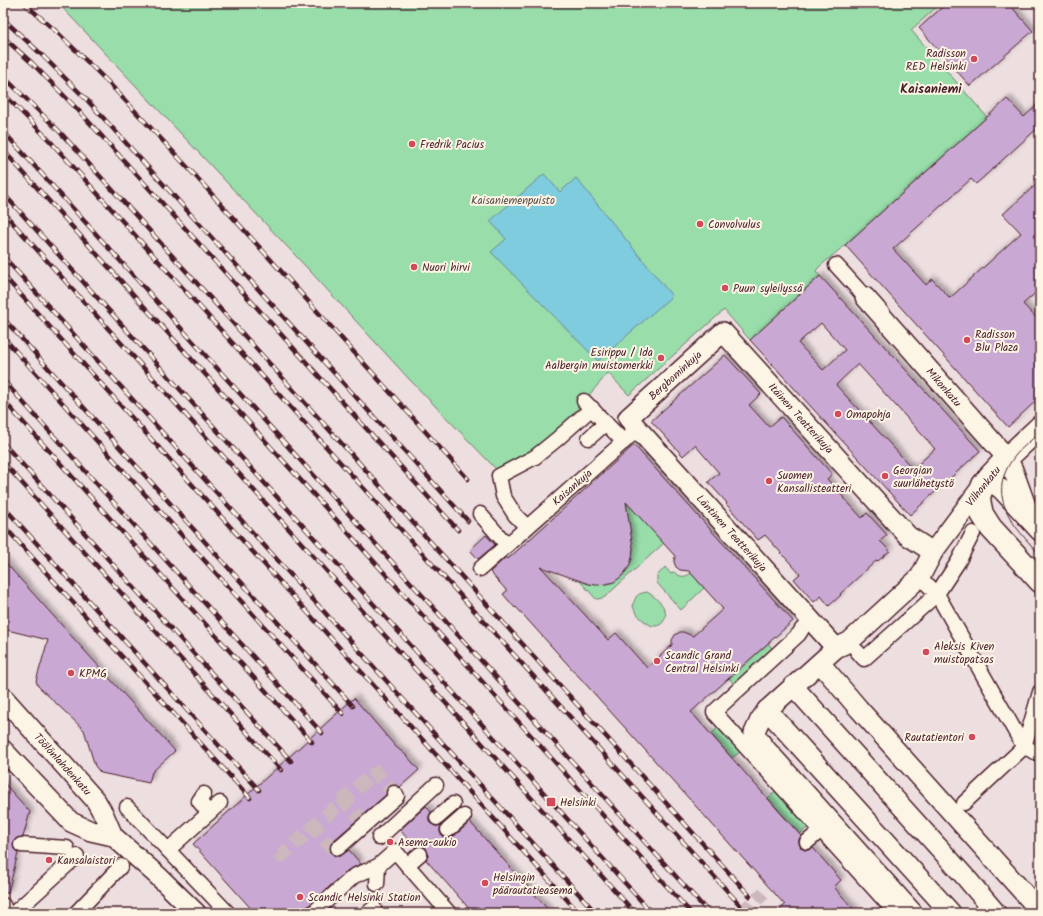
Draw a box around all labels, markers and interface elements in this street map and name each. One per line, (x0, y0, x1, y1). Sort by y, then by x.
place label: Radisson RED Helsinki (906, 45, 966, 76)
marker: Radisson RED Helsinki (969, 54, 979, 64)
district label: Kaisaniemi (900, 79, 962, 100)
place label: Fredrik Pacius (420, 136, 485, 154)
marker: Fredrik Pacius (407, 139, 417, 149)
park label: Kaisaniemenpuisto (471, 192, 555, 210)
place label: Convolvulus (708, 216, 761, 234)
marker: Convolvulus (695, 219, 705, 229)
place label: Nuori hirvi (422, 259, 470, 277)
marker: Nuori hirvi (409, 262, 419, 272)
place label: Puun syleilyssä (733, 280, 803, 298)
marker: Puun syleilyssä (720, 283, 730, 293)
place label: Radisson Blu Plaza (975, 326, 1018, 357)
marker: Radisson Blu Plaza (962, 335, 972, 345)
place label: Esirippu / Ida Aalbergin muistomerkki (545, 344, 653, 375)
street label: Bergbominkuja (645, 347, 707, 405)
marker: Esirippu / Ida Aalbergin muistomerkki (656, 353, 666, 363)
street label: Mikonkatu (921, 364, 966, 412)
street label: Itäinen Teatterikuja (763, 379, 837, 458)
place label: Omapohja (846, 406, 891, 424)
marker: Omapohja (833, 409, 843, 419)
place label: Georgian suurlähetystö (893, 462, 954, 493)
street label: Vilhonkatu (962, 462, 1006, 511)
street label: Kaisankuja (548, 465, 597, 510)
place label: Suomen Kansallisteatteri (777, 467, 852, 498)
marker: Georgian suurlähetystö (880, 471, 890, 481)
marker: Suomen Kansallisteatteri (764, 476, 774, 486)
street label: Läntinen Teatterikuja (691, 491, 771, 577)
place label: Aleksis Kiven muistopatsas (934, 638, 995, 669)
place label: Scandic Grand Central Helsinki (665, 647, 739, 678)
marker: Aleksis Kiven muistopatsas (921, 647, 931, 657)
marker: Scandic Grand Central Helsinki (652, 656, 662, 666)
place label: KPMG (79, 665, 107, 683)
marker: KPMG (66, 668, 76, 678)
street label: Töölönlahdenkatu (29, 729, 96, 801)
place label: Rautatientori (905, 729, 964, 747)
marker: Rautatientori (967, 732, 977, 742)
place label: Helsinki (560, 794, 596, 812)
marker: Helsinki (545, 796, 557, 808)
place label: Asema-aukio (398, 834, 457, 852)
marker: Asema-aukio (385, 837, 395, 847)
place label: Kansalaistori (57, 852, 115, 870)
marker: Kansalaistori (44, 855, 54, 865)
place label: Helsingin päärautatieasema (492, 869, 573, 900)
marker: Helsingin päärautatieasema (480, 878, 490, 888)
place label: Scandic Helsinki Station (308, 889, 421, 907)
marker: Scandic Helsinki Station (295, 892, 305, 902)

